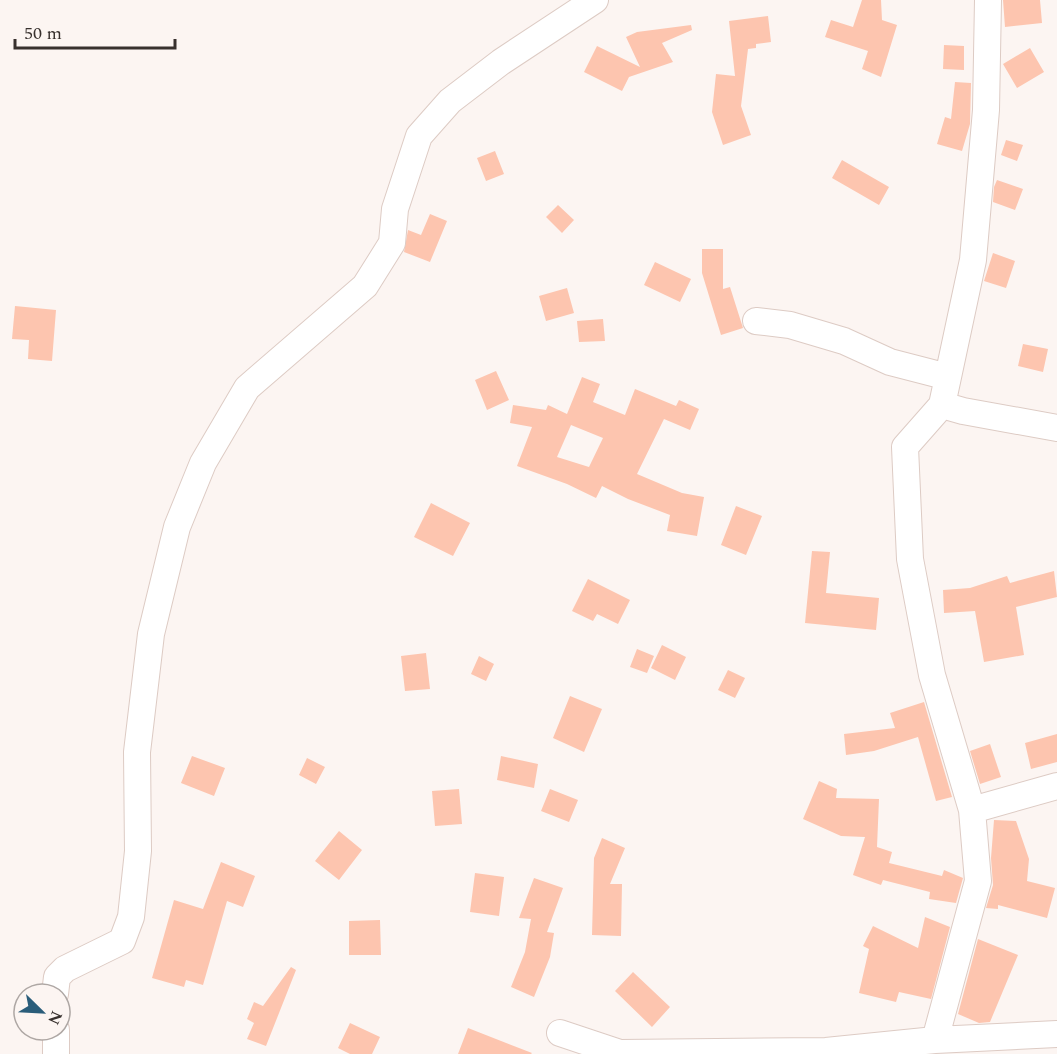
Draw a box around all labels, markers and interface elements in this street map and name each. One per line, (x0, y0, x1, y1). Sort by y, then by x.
scale bar (15, 12, 176, 50)
text: 50 m (24, 20, 62, 47)
north arrow (12, 982, 72, 1042)
text: N (41, 1007, 68, 1029)

